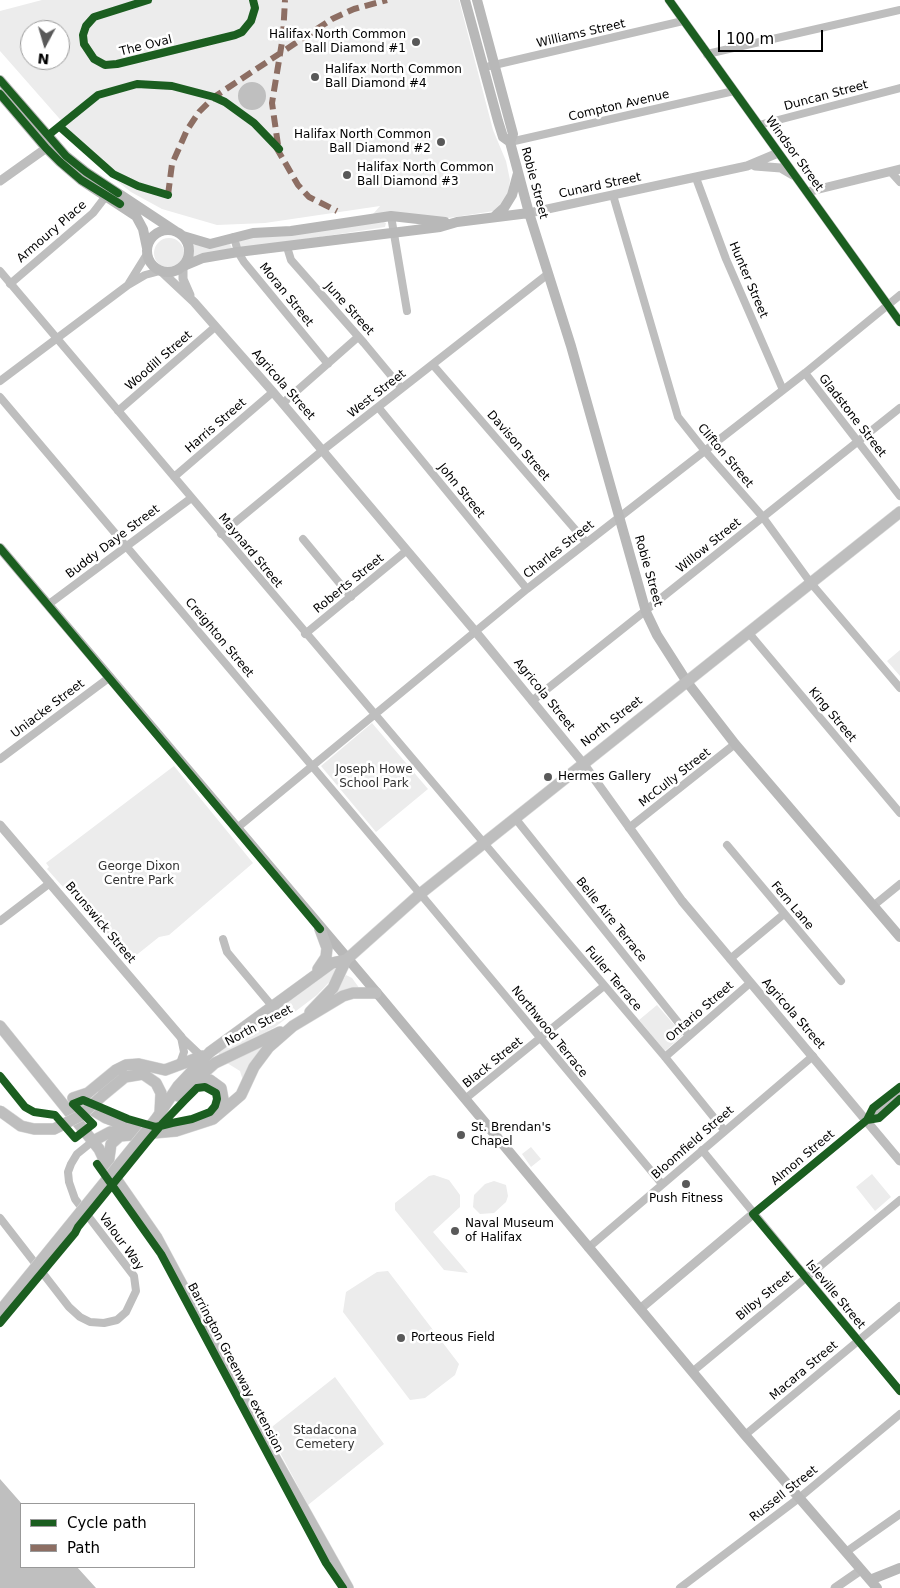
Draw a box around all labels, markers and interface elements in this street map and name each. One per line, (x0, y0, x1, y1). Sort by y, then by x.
street label: Williams Street (535, 17, 627, 51)
north arrow (20, 20, 70, 70)
scale bar (720, 20, 825, 52)
place label: Halifax North Common Ball Diamond #1 (269, 28, 406, 56)
text: 100 m (726, 30, 774, 48)
street label: The Oval (118, 33, 174, 59)
marker: Halifax North Common Ball Diamond #1 (410, 36, 422, 48)
text: N (37, 50, 50, 67)
place label: Halifax North Common Ball Diamond #4 (325, 63, 462, 91)
marker: Halifax North Common Ball Diamond #4 (309, 71, 321, 83)
street label: Duncan Street (782, 78, 870, 114)
street label: Compton Avenue (567, 87, 671, 125)
street label: Windsor Street (762, 114, 826, 194)
place label: Halifax North Common Ball Diamond #2 (294, 128, 431, 156)
marker: Halifax North Common Ball Diamond #2 (435, 136, 447, 148)
street label: Robie Street (518, 146, 550, 220)
place label: Halifax North Common Ball Diamond #3 (357, 161, 494, 189)
marker: Halifax North Common Ball Diamond #3 (341, 169, 353, 181)
street label: Cunard Street (558, 170, 642, 202)
street label: Armoury Place (14, 198, 90, 266)
street label: Hunter Street (725, 240, 771, 320)
street label: Moran Street (256, 260, 316, 330)
street label: June Street (321, 280, 377, 338)
street label: Woodill Street (123, 328, 195, 394)
street label: Agricola Street (248, 347, 318, 423)
street label: West Street (345, 367, 409, 421)
street label: Gladstone Street (815, 372, 889, 460)
street label: Harris Street (183, 396, 249, 456)
street label: Davison Street (484, 408, 552, 484)
street label: Clifton Street (694, 421, 756, 491)
street label: John Street (435, 461, 487, 521)
street label: Buddy Daye Street (63, 502, 163, 582)
street label: Maynard Street (215, 511, 285, 591)
street label: Willow Street (674, 516, 744, 576)
street label: Charles Street (521, 518, 597, 582)
street label: Robie Street (631, 534, 665, 608)
street label: Roberts Street (311, 551, 387, 617)
street label: Creighton Street (182, 595, 256, 681)
street label: Agricola Street (510, 656, 578, 734)
street label: Uniacke Street (9, 677, 87, 741)
street label: King Street (805, 685, 859, 745)
street label: North Street (578, 694, 646, 750)
street label: McCully Street (636, 746, 714, 810)
park label: Joseph Howe School Park (335, 763, 413, 791)
place label: Hermes Gallery (558, 770, 651, 784)
marker: Hermes Gallery (542, 771, 554, 783)
park label: George Dixon Centre Park (98, 860, 180, 888)
street label: Belle Aire Terrace (573, 875, 649, 965)
street label: Brunswick Street (62, 879, 138, 967)
street label: Fern Lane (768, 879, 816, 933)
street label: Fuller Terrace (582, 944, 644, 1014)
street label: Agricola Street (758, 976, 828, 1052)
street label: Ontario Street (663, 979, 737, 1045)
street label: Northwood Terrace (508, 983, 590, 1081)
street label: North Street (223, 1002, 295, 1050)
street label: Black Street (460, 1035, 526, 1091)
street label: Bloomfield Street (649, 1103, 737, 1183)
place label: St. Brendan's Chapel (471, 1121, 551, 1149)
street label: Almon Street (768, 1127, 838, 1189)
marker: St. Brendan's Chapel (455, 1129, 467, 1141)
marker: Push Fitness (680, 1178, 692, 1190)
place label: Push Fitness (649, 1192, 723, 1206)
street label: Valour Way (95, 1211, 147, 1273)
place label: Naval Museum of Halifax (465, 1217, 554, 1245)
marker: Naval Museum of Halifax (449, 1225, 461, 1237)
street label: Isleville Street (802, 1258, 868, 1332)
street label: Bilby Street (734, 1268, 796, 1324)
street label: Barrington Greenway extension (184, 1281, 286, 1455)
place label: Porteous Field (411, 1331, 495, 1345)
marker: Porteous Field (395, 1332, 407, 1344)
street label: Macara Street (767, 1338, 841, 1404)
park label: Stadacona Cemetery (293, 1424, 357, 1452)
street label: Russell Street (747, 1463, 821, 1525)
legend (20, 1503, 195, 1568)
text: Cycle path (67, 1514, 147, 1532)
text: Path (67, 1539, 100, 1557)

